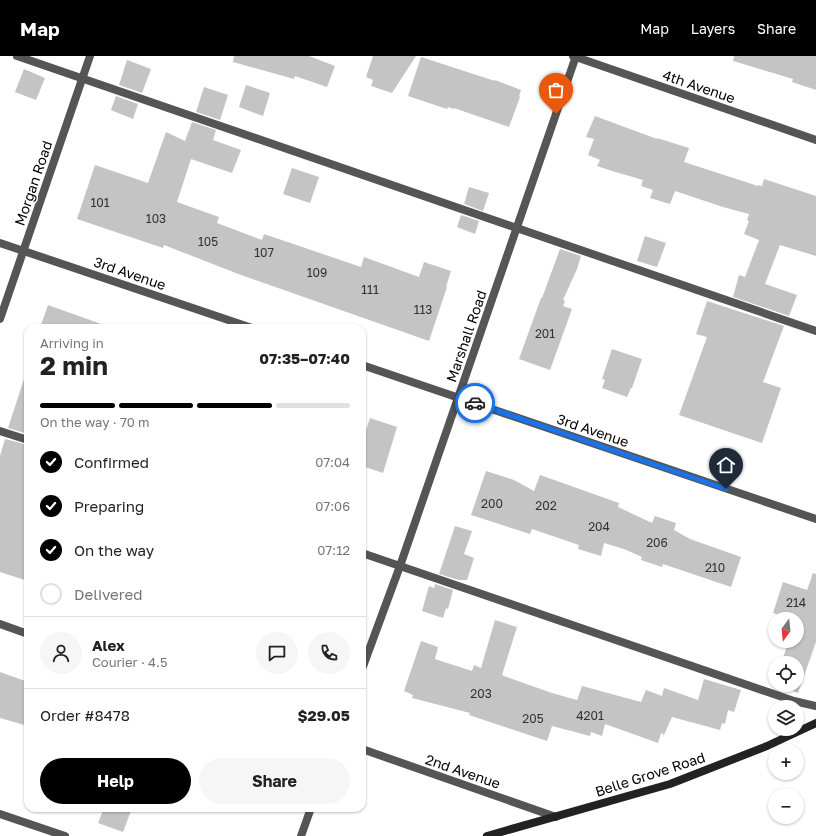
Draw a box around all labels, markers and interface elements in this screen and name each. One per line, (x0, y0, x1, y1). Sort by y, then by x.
text: Map (20, 17, 60, 40)
text: Map (640, 20, 669, 37)
text: Layers (691, 20, 735, 37)
text: Share (757, 20, 796, 37)
street label: 4th Avenue (660, 66, 738, 106)
pin (539, 73, 573, 114)
icon: bag (545, 79, 567, 101)
street label: Morgan Road (11, 138, 55, 228)
house number: 101 (90, 195, 110, 210)
house number: 103 (146, 211, 166, 226)
house number: 105 (198, 234, 218, 249)
house number: 107 (254, 245, 274, 260)
street label: 3rd Avenue (92, 253, 168, 293)
house number: 109 (307, 265, 327, 280)
house number: 111 (361, 282, 379, 297)
street label: Marshall Road (442, 288, 490, 384)
house number: 113 (414, 302, 432, 317)
house number: 201 (535, 326, 555, 341)
text: Arriving in (40, 335, 104, 351)
text: 07:35–07:40 (259, 349, 350, 367)
text: 2 min (40, 350, 108, 381)
courier (455, 383, 495, 423)
icon: car (464, 392, 486, 414)
street label: 3rd Avenue (555, 410, 631, 450)
text: On the way · 70 m (40, 414, 150, 430)
pin (709, 448, 743, 489)
icon: check (40, 451, 62, 473)
text: Confirmed (74, 453, 149, 471)
text: 07:04 (315, 454, 350, 470)
icon: home (715, 454, 737, 476)
icon: check (40, 495, 62, 517)
house number: 200 (481, 496, 503, 511)
text: Preparing (74, 497, 144, 515)
text: 07:06 (315, 498, 350, 514)
house number: 202 (535, 498, 557, 513)
house number: 204 (588, 519, 610, 534)
house number: 206 (646, 535, 668, 550)
icon: check (40, 539, 62, 561)
text: On the way (74, 541, 154, 559)
text: 07:12 (317, 542, 350, 558)
house number: 210 (705, 560, 725, 575)
text: Delivered (74, 585, 142, 603)
house number: 214 (786, 595, 806, 610)
north arrow (768, 612, 804, 648)
map controls (768, 612, 804, 824)
button: person (40, 632, 82, 674)
button: chat (256, 632, 298, 674)
button: phone (308, 632, 350, 674)
text: Alex (92, 636, 125, 654)
text: Courier · 4.5 (92, 654, 167, 670)
button: locate (768, 656, 804, 692)
house number: 203 (470, 686, 492, 701)
button: layers (768, 700, 804, 736)
text: Order #8478 (40, 706, 130, 724)
text: $29.05 (298, 706, 350, 724)
house number: 4201 (576, 708, 604, 723)
house number: 205 (522, 711, 544, 726)
button: + (768, 744, 804, 780)
street label: Belle Grove Road (593, 748, 707, 800)
street label: 2nd Avenue (423, 750, 503, 792)
button: Help (40, 758, 191, 804)
button: Share (199, 758, 350, 804)
button: − (768, 788, 804, 824)

